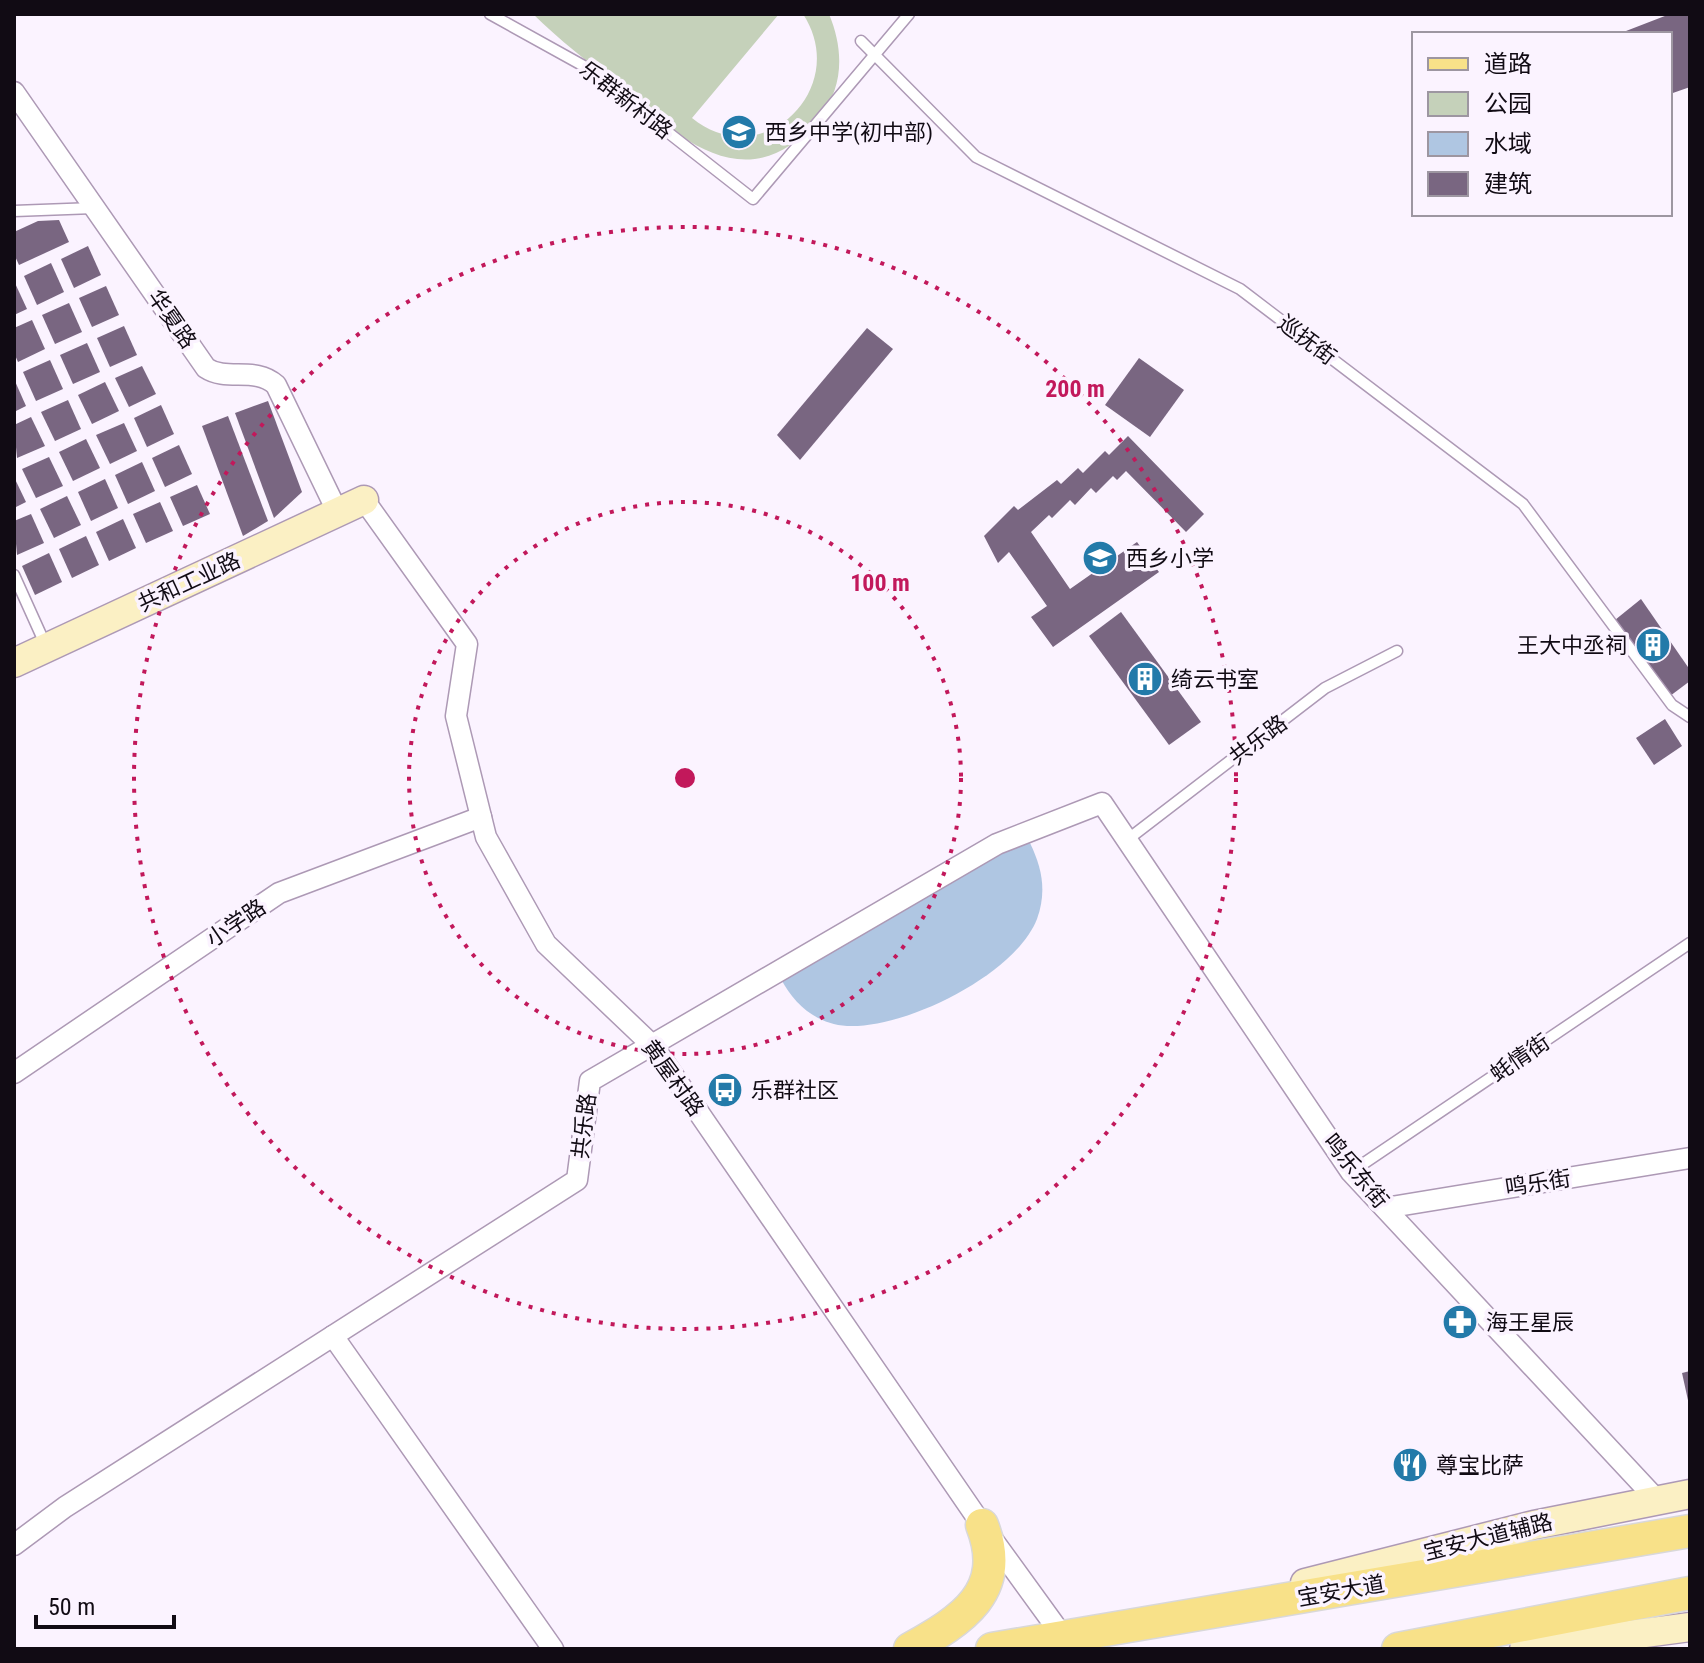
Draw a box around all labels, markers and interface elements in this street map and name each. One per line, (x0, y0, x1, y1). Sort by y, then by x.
legend (1412, 32, 1672, 216)
text: 道路 (1484, 50, 1532, 78)
street label: 乐群新村路 (575, 56, 677, 144)
text: 公园 (1484, 90, 1532, 118)
school or university icon: 西乡中学(初中部) (720, 113, 758, 151)
place label: 西乡中学(初中部) (765, 120, 933, 146)
text: 水域 (1484, 130, 1532, 158)
text: 建筑 (1484, 170, 1532, 198)
street label: 华夏路 (143, 285, 201, 353)
street label: 巡抚街 (1273, 310, 1341, 370)
text: 200 m (1045, 375, 1105, 403)
school or university icon: 西乡小学 (1081, 539, 1119, 577)
place label: 西乡小学 (1126, 546, 1214, 571)
street label: 共和工业路 (134, 547, 244, 617)
text: 100 m (850, 569, 910, 597)
building icon: 王大中丞祠 (1634, 626, 1672, 664)
place label: 王大中丞祠 (1517, 633, 1627, 658)
building icon: 绮云书室 (1126, 660, 1164, 698)
place label: 绮云书室 (1171, 667, 1259, 692)
street label: 共乐路 (1224, 710, 1292, 770)
centre of rings (671, 764, 699, 792)
street label: 小学路 (202, 894, 270, 952)
street label: 蚝情街 (1486, 1029, 1554, 1087)
street label: 黄屋村路 (637, 1035, 709, 1121)
bus stop icon: 乐群社区 (706, 1071, 744, 1109)
place label: 乐群社区 (751, 1078, 839, 1103)
street label: 共乐路 (568, 1092, 600, 1160)
street label: 鸣乐东街 (1319, 1129, 1393, 1213)
street label: 鸣乐街 (1503, 1165, 1573, 1201)
pharmacy icon: 海王星辰 (1441, 1303, 1479, 1341)
place label: 海王星辰 (1486, 1310, 1574, 1335)
restaurant icon: 尊宝比萨 (1391, 1446, 1429, 1484)
place label: 尊宝比萨 (1436, 1453, 1524, 1478)
street label: 宝安大道辅路 (1421, 1509, 1555, 1565)
street label: 宝安大道 (1295, 1571, 1387, 1611)
scale bar (36, 1579, 174, 1629)
text: 50 m (48, 1593, 95, 1621)

